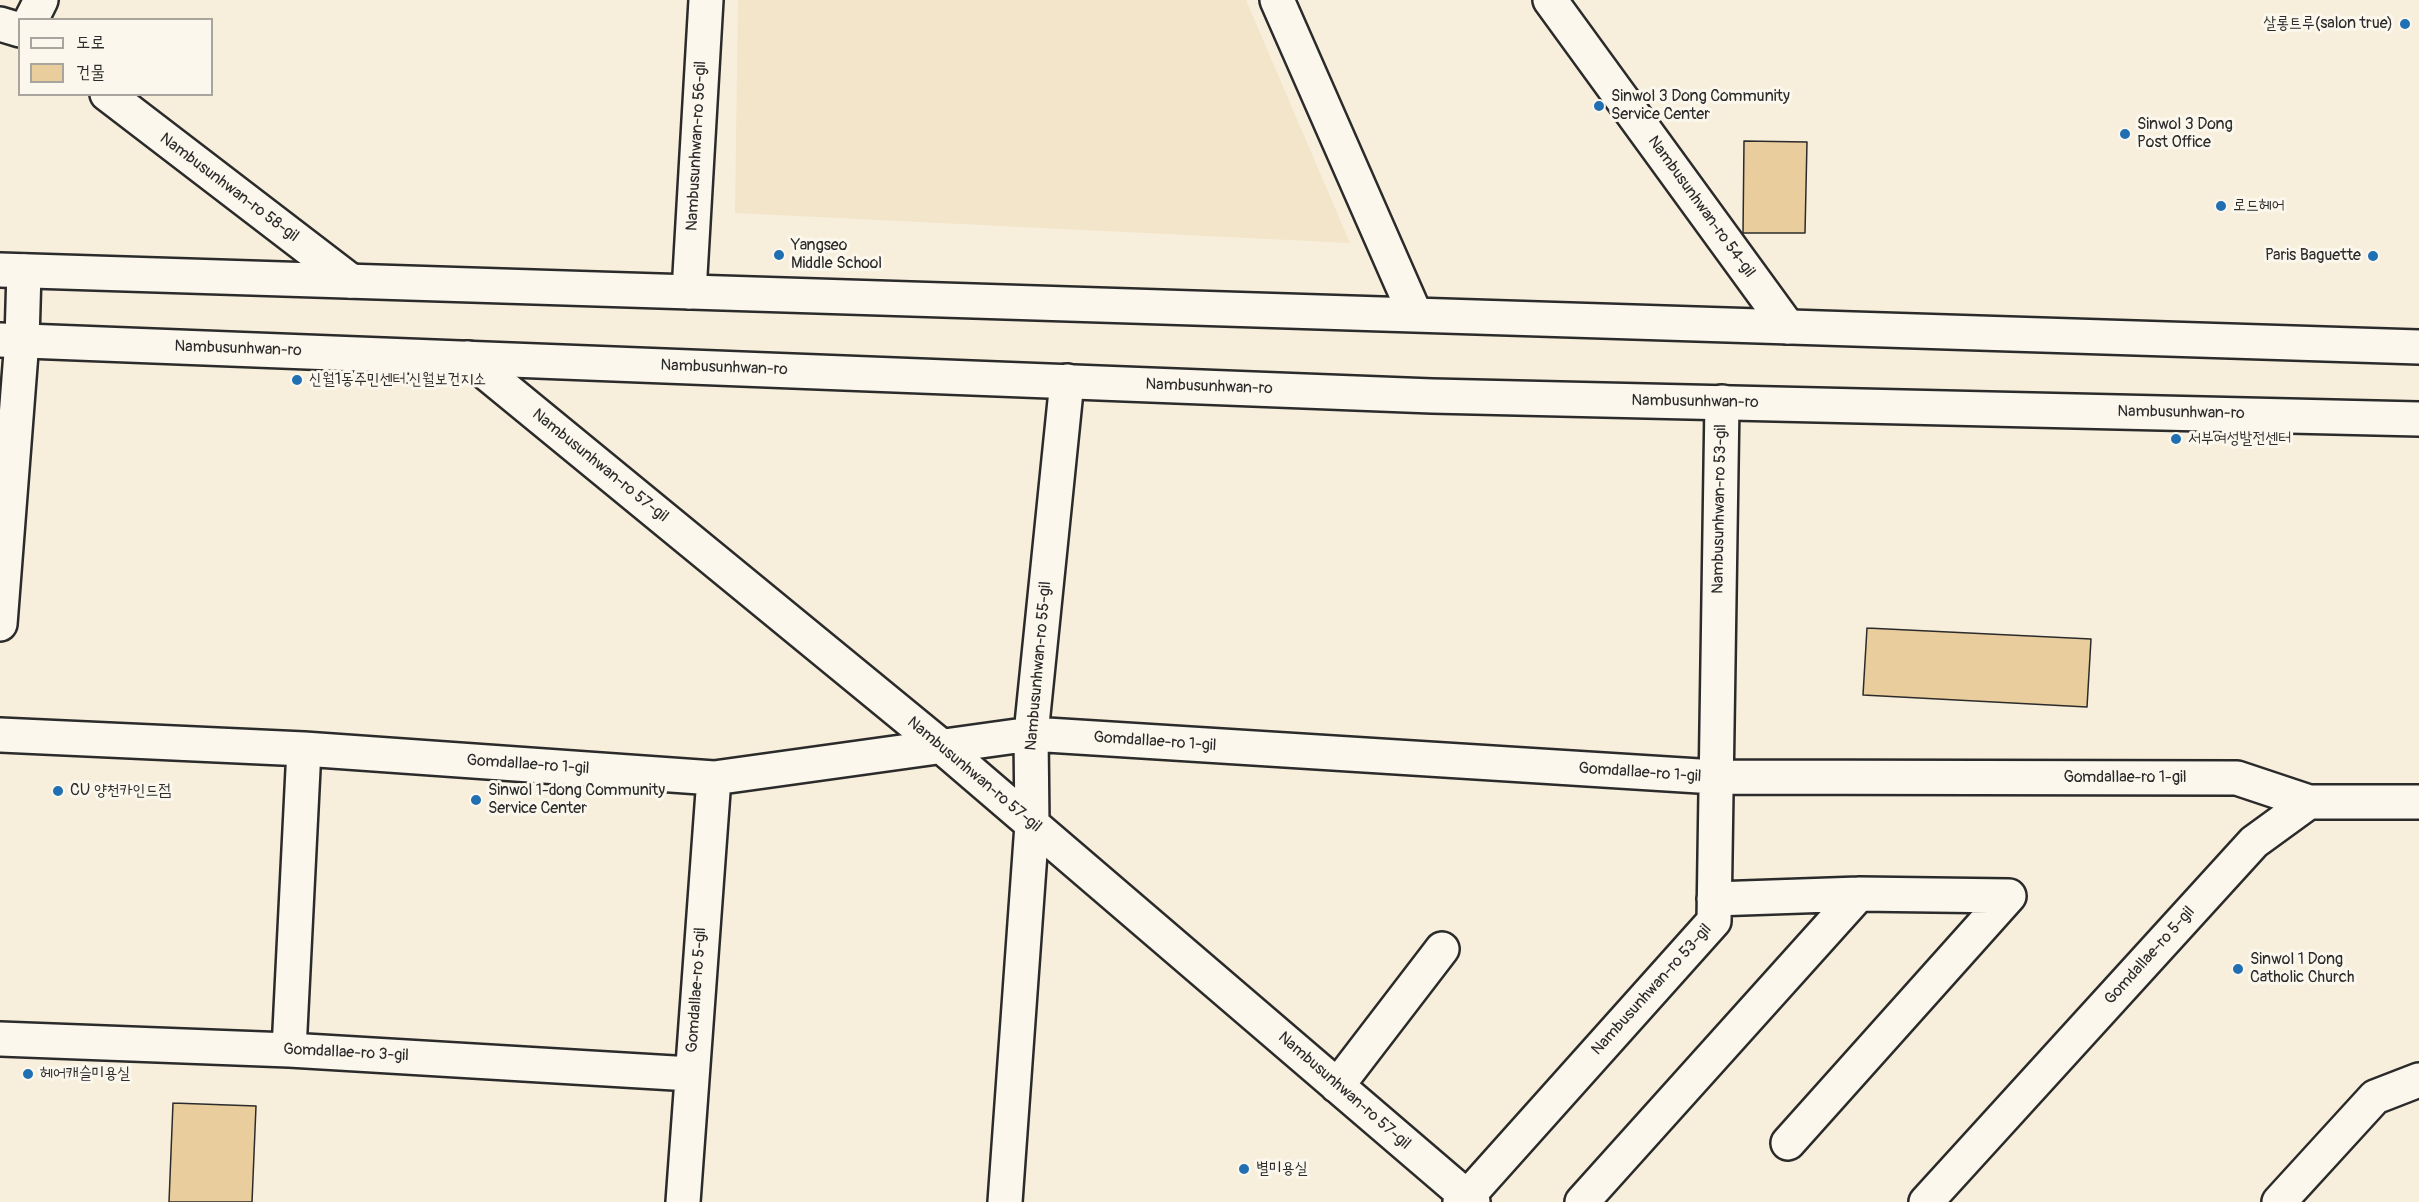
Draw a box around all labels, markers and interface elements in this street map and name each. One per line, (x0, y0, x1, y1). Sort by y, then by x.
place label: 살롱트루(salon true) (2263, 14, 2393, 34)
marker: 살롱트루(salon true) (2398, 17, 2412, 31)
legend (18, 18, 213, 96)
text: 도로 (76, 31, 105, 54)
street label: Nambusunhwan-ro 56-gil (683, 60, 711, 232)
text: 건물 (76, 61, 105, 84)
place label: Sinwol 3 Dong Community Service Center (1611, 87, 1790, 125)
marker: Sinwol 3 Dong Community Service Center (1592, 99, 1606, 113)
place label: Sinwol 3 Dong Post Office (2137, 115, 2233, 153)
marker: Sinwol 3 Dong Post Office (2118, 127, 2132, 141)
street label: Nambusunhwan-ro 58-gil (156, 129, 302, 247)
street label: Nambusunhwan-ro 54-gil (1643, 132, 1759, 282)
place label: 로드헤어 (2233, 196, 2284, 216)
marker: 로드헤어 (2214, 199, 2228, 213)
place label: Yangseo Middle School (791, 236, 882, 274)
place label: Paris Baguette (2265, 246, 2361, 266)
marker: Yangseo Middle School (772, 248, 786, 262)
marker: Paris Baguette (2366, 249, 2380, 263)
street label: Nambusunhwan-ro (174, 337, 302, 361)
street label: Nambusunhwan-ro (660, 356, 788, 380)
place label: 신월1동주민센터.신월보건지소 (309, 370, 486, 390)
marker: 신월1동주민센터.신월보건지소 (290, 373, 304, 387)
street label: Nambusunhwan-ro (1145, 375, 1273, 399)
street label: Nambusunhwan-ro (1631, 391, 1759, 413)
street label: Nambusunhwan-ro (2117, 402, 2245, 424)
street label: Nambusunhwan-ro 57-gil (528, 405, 672, 527)
street label: Nambusunhwan-ro 53-gil (1709, 424, 1731, 594)
place label: 서부여성발전센터 (2188, 429, 2291, 449)
marker: 서부여성발전센터 (2169, 432, 2183, 446)
street label: Nambusunhwan-ro 55-gil (1022, 581, 1056, 751)
street label: Nambusunhwan-ro 57-gil (903, 713, 1045, 837)
street label: Gomdallae-ro 1-gil (1093, 728, 1217, 756)
street label: Gomdallae-ro 1-gil (466, 751, 590, 779)
street label: Gomdallae-ro 1-gil (1578, 759, 1702, 787)
street label: Gomdallae-ro 1-gil (2063, 768, 2187, 788)
place label: CU 양천카인드점 (70, 781, 171, 801)
place label: Sinwol 1-dong Community Service Center (488, 781, 665, 819)
marker: CU 양천카인드점 (51, 784, 65, 798)
marker: Sinwol 1-dong Community Service Center (469, 793, 483, 807)
street label: Gomdallae-ro 5-gil (2101, 903, 2199, 1009)
street label: Nambusunhwan-ro 53-gil (1588, 920, 1716, 1060)
street label: Gomdallae-ro 5-gil (683, 927, 711, 1053)
place label: Sinwol 1 Dong Catholic Church (2250, 950, 2354, 988)
marker: Sinwol 1 Dong Catholic Church (2231, 962, 2245, 976)
street label: Nambusunhwan-ro 57-gil (1274, 1028, 1414, 1154)
street label: Gomdallae-ro 3-gil (283, 1040, 409, 1066)
place label: 헤어캐슬미용실 (40, 1064, 130, 1084)
marker: 헤어캐슬미용실 (21, 1067, 35, 1081)
place label: 별미용실 (1256, 1159, 1308, 1179)
marker: 별미용실 (1237, 1162, 1251, 1176)

